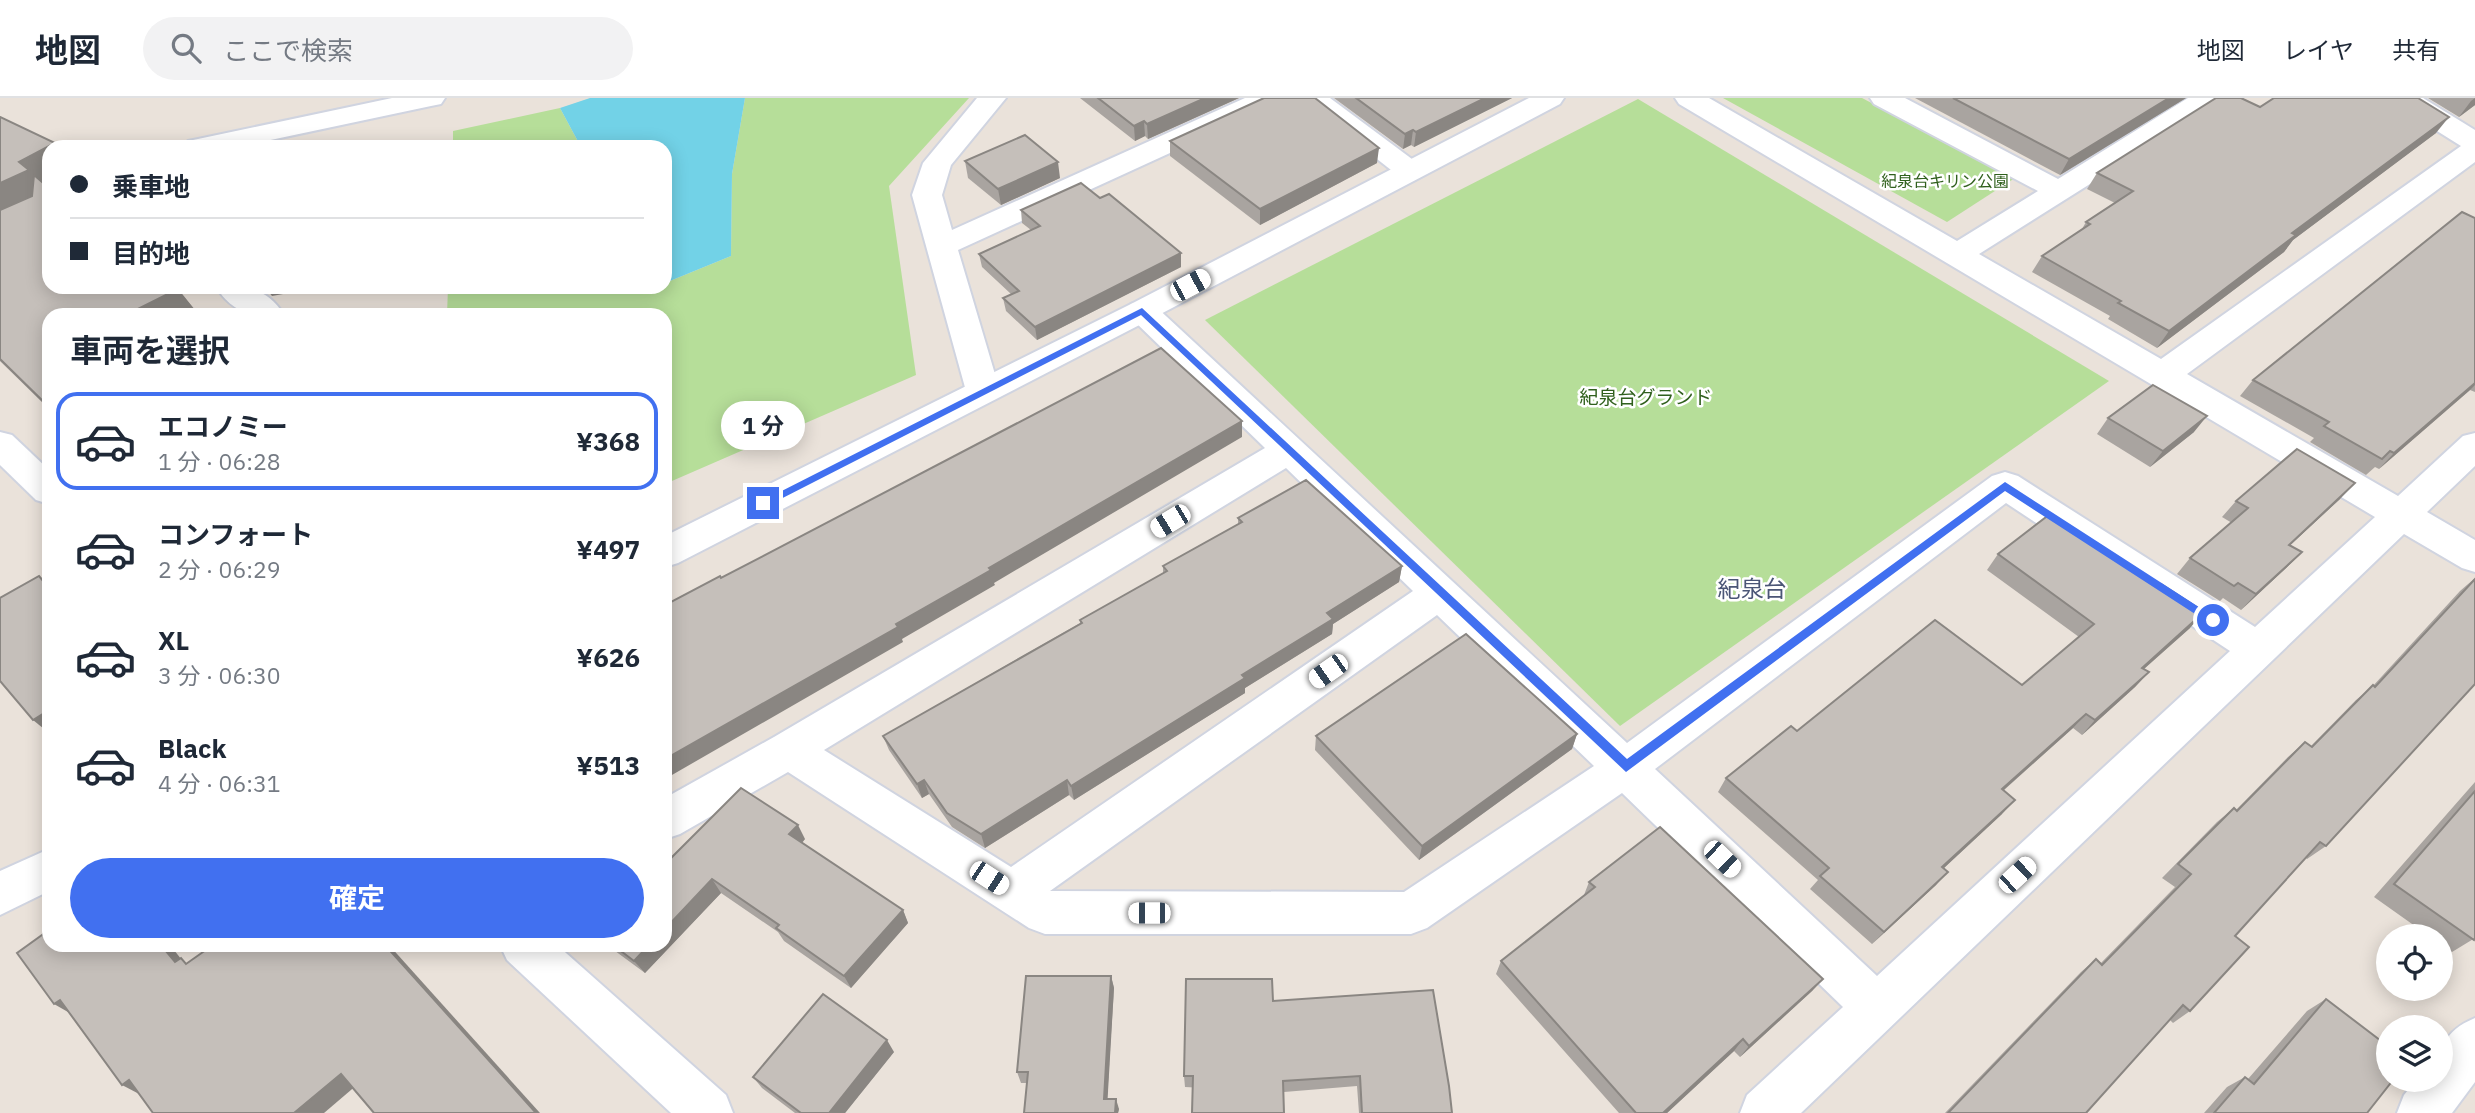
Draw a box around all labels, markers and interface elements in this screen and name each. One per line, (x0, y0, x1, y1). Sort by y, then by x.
search box (143, 17, 633, 80)
text: 地図 (35, 28, 101, 71)
icon: search (167, 29, 205, 67)
text: ここで検索 (223, 33, 353, 67)
text: 地図 (2197, 34, 2245, 66)
text: レイヤ (2283, 34, 2354, 66)
text: 共有 (2392, 34, 2440, 66)
text: 乗車地 (112, 169, 190, 203)
park label: 紀泉台キリン公園 (1881, 171, 2009, 191)
text: 目的地 (112, 236, 190, 270)
car (1167, 266, 1214, 304)
text: 車両を選択 (70, 329, 230, 371)
park label: 紀泉台グランド (1579, 385, 1713, 409)
callout: 1 分 (721, 402, 805, 450)
text: エコノミー (158, 409, 288, 443)
icon: car (74, 410, 137, 473)
text: 1 分 (742, 410, 784, 440)
text: ¥368 (576, 424, 640, 458)
text: 1 分 · 06:28 (158, 446, 281, 476)
route end (747, 487, 779, 519)
car (1147, 501, 1194, 541)
text: コンフォート (158, 517, 313, 551)
icon: car (74, 518, 137, 581)
text: ¥497 (576, 532, 640, 566)
text: 2 分 · 06:29 (158, 554, 281, 584)
district label: 紀泉台 (1718, 573, 1787, 603)
route start (2197, 604, 2229, 636)
text: XL (158, 623, 189, 657)
icon: car (74, 626, 137, 689)
text: ¥626 (576, 640, 640, 674)
car (1305, 650, 1352, 692)
text: 3 分 · 06:30 (158, 660, 281, 690)
text: Black (158, 731, 226, 765)
icon: car (74, 734, 137, 797)
text: ¥513 (576, 748, 640, 782)
text: 4 分 · 06:31 (158, 768, 281, 798)
car (1700, 837, 1745, 881)
car (1995, 853, 2040, 897)
button: 確定 (70, 858, 644, 938)
car (966, 858, 1013, 898)
car (1129, 903, 1171, 924)
map controls (2376, 924, 2453, 1092)
button: locate (2376, 924, 2453, 1001)
button: layers (2376, 1015, 2453, 1092)

